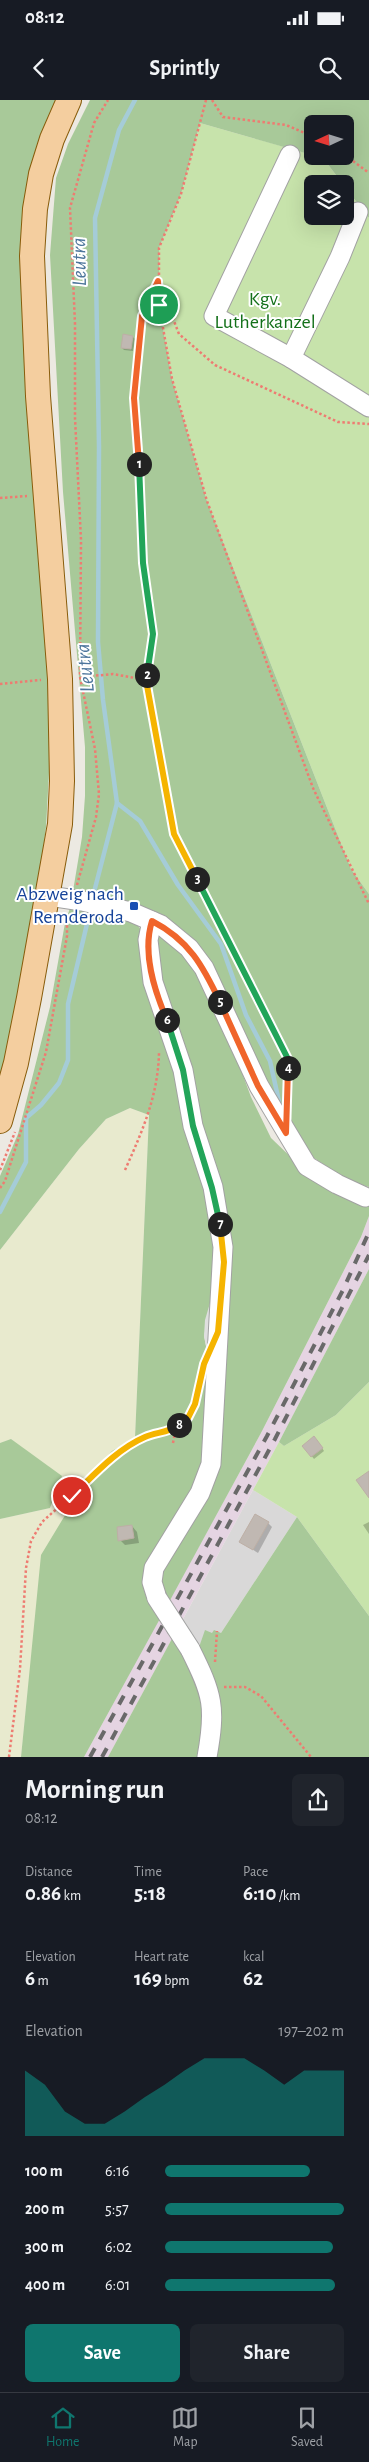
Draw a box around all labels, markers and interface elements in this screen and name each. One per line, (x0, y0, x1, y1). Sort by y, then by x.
text: 08:12 (25, 8, 64, 27)
icon: back (25, 54, 53, 82)
icon: search (316, 54, 344, 82)
text: Sprintly (149, 57, 220, 79)
north arrow (304, 115, 354, 165)
map controls (304, 115, 354, 225)
button: layers (304, 175, 354, 225)
water label: Leutra (68, 237, 90, 287)
pin (138, 284, 180, 326)
park label: Kgv. Lutherkanzel (214, 289, 316, 332)
icon: arrive (145, 291, 173, 319)
pin: 1 (126, 452, 152, 476)
text: 1 (137, 457, 142, 471)
water label: Leutra (72, 643, 98, 693)
pin: 2 (134, 662, 160, 688)
text: 2 (144, 668, 151, 682)
pin: 3 (184, 866, 210, 892)
text: 3 (194, 872, 201, 886)
place label: Abzweig nach Remderoda (16, 884, 124, 927)
marker: Abzweig nach Remderoda (128, 900, 140, 912)
pin: 5 (208, 990, 232, 1014)
text: 5 (217, 995, 224, 1009)
pin: 6 (154, 1008, 180, 1032)
text: 6 (164, 1013, 171, 1027)
pin: 4 (276, 1056, 300, 1080)
text: 4 (285, 1061, 292, 1075)
pin: 7 (208, 1212, 232, 1236)
text: 7 (217, 1217, 224, 1231)
pin: 8 (166, 1412, 192, 1438)
text: 8 (176, 1418, 183, 1432)
pin (51, 1475, 93, 1517)
icon: check (58, 1482, 86, 1510)
button: share (292, 1774, 344, 1826)
text: Morning run (25, 1776, 165, 1804)
text: 08:12 (25, 1810, 57, 1826)
text: Distance (25, 1865, 72, 1879)
text: Time (134, 1865, 162, 1879)
text: Pace (243, 1865, 268, 1879)
text: 0.86 (25, 1883, 61, 1904)
text: 5:18 (134, 1883, 166, 1904)
text: 6:10 (243, 1883, 276, 1904)
text: km (61, 1889, 81, 1903)
text: /km (276, 1889, 300, 1903)
text: Elevation (25, 1950, 76, 1964)
text: Heart rate (134, 1950, 189, 1964)
text: kcal (243, 1950, 264, 1964)
text: 6 (25, 1968, 35, 1989)
text: 169 (134, 1968, 162, 1989)
text: 62 (243, 1968, 263, 1989)
text: m (35, 1974, 49, 1988)
text: bpm (162, 1974, 190, 1988)
text: Elevation (25, 2023, 83, 2039)
text: 197–202 m (278, 2023, 344, 2039)
text: 100 m (25, 2163, 63, 2179)
text: 6:16 (105, 2163, 129, 2179)
text: 200 m (25, 2201, 65, 2217)
text: 5:57 (105, 2201, 129, 2217)
text: 300 m (25, 2239, 64, 2255)
text: 6:02 (105, 2239, 132, 2255)
text: 400 m (25, 2277, 65, 2293)
text: 6:01 (105, 2277, 130, 2293)
button: Save (25, 2324, 180, 2382)
button: Share (190, 2324, 344, 2382)
tab: Home (46, 2404, 80, 2451)
tab: Map (171, 2404, 199, 2451)
tab: Saved (291, 2404, 323, 2451)

